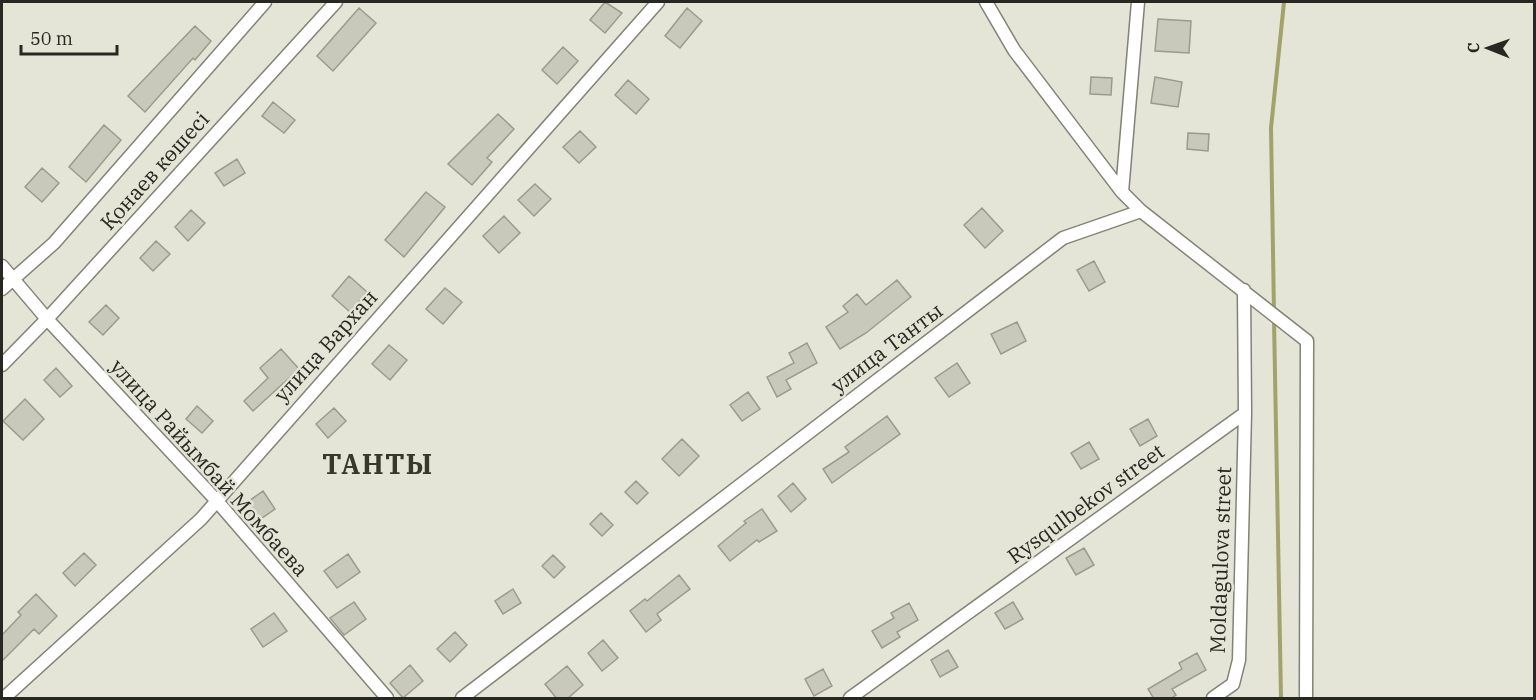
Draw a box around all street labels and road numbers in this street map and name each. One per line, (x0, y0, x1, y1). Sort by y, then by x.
street label: Қонаев көшесі (94, 105, 215, 235)
street label: улица Вархан (267, 283, 383, 408)
street label: улица Танты (825, 296, 948, 398)
street label: улица Райымбай Момбаева (105, 353, 315, 582)
street label: Rysqulbekov street (1001, 437, 1170, 570)
street label: Moldagulova street (1203, 466, 1237, 654)

